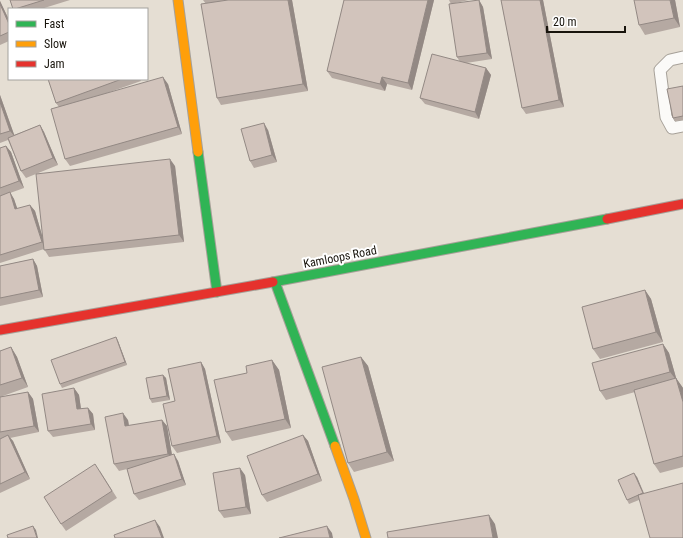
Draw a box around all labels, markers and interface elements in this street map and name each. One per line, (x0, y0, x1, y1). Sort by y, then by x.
legend (8, 8, 148, 80)
scale bar (547, 8, 625, 34)
text: 20 m (553, 15, 577, 29)
text: Fast (44, 17, 65, 31)
text: Slow (44, 37, 67, 51)
text: Jam (44, 57, 65, 71)
street label: Kamloops Road (302, 243, 378, 271)

